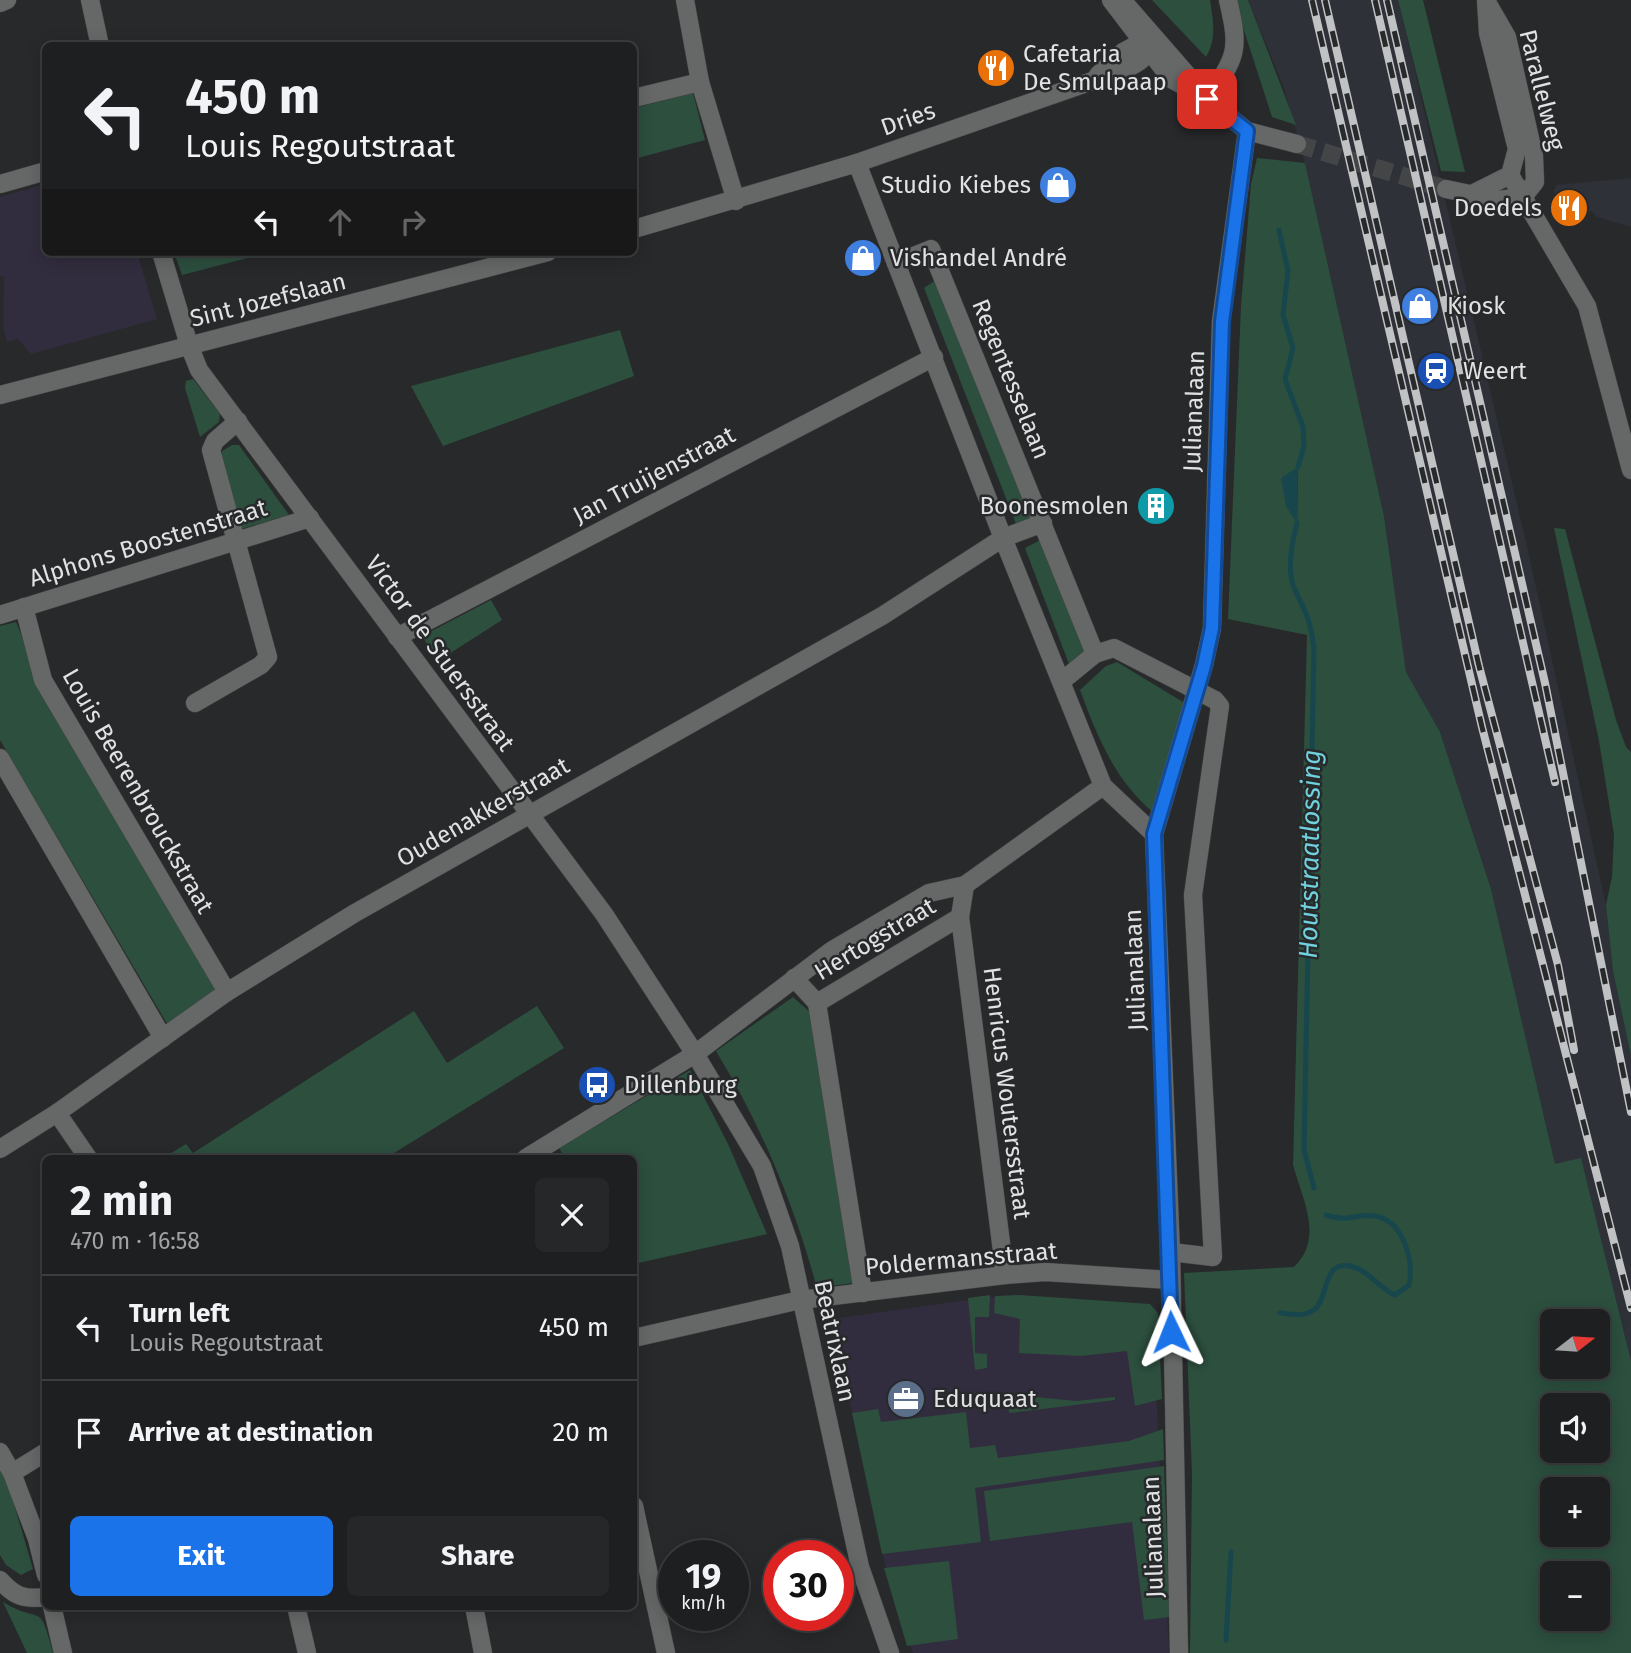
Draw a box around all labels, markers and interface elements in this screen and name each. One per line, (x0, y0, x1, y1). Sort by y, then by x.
street label: Parallelweg (1513, 27, 1571, 154)
place label: Cafetaria De Smulpaap (1023, 40, 1167, 96)
restaurant icon: Cafetaria De Smulpaap (975, 47, 1017, 89)
text: 450 m (185, 67, 320, 126)
pin (1177, 69, 1237, 129)
icon: left (70, 70, 161, 161)
icon: arrive (1188, 80, 1226, 118)
street label: Dries (877, 96, 939, 142)
text: Louis Regoutstraat (185, 127, 455, 165)
shop icon: Studio Kiebes (1037, 164, 1079, 206)
place label: Studio Kiebes (881, 171, 1031, 199)
restaurant icon: Doedels (1548, 187, 1590, 229)
place label: Doedels (1454, 194, 1542, 222)
icon: left (248, 203, 286, 241)
icon: ahead (321, 203, 359, 241)
icon: right (394, 203, 432, 241)
shop icon: Vishandel André (842, 237, 884, 279)
place label: Vishandel André (890, 244, 1067, 272)
street label: Sint Jozefslaan (187, 267, 349, 333)
shop icon: Kiosk (1399, 285, 1441, 327)
place label: Kiosk (1447, 292, 1506, 320)
street label: Regentesselaan (966, 295, 1056, 463)
street label: Julianalaan (1178, 350, 1210, 472)
station icon: Weert (1415, 350, 1457, 392)
place label: Weert (1463, 357, 1527, 385)
street label: Jan Truijenstraat (568, 420, 740, 529)
building icon: Boonesmolen (1135, 485, 1177, 527)
place label: Boonesmolen (979, 492, 1129, 520)
street label: Alphons Boostenstraat (26, 493, 271, 592)
street label: Victor de Stuersstraat (360, 550, 521, 757)
street label: Louis Beerenbrouckstraat (57, 664, 220, 918)
water label: Houtstraatlossing (1293, 749, 1327, 959)
street label: Oudenakkerstraat (392, 751, 574, 873)
street label: Hertogstraat (809, 892, 941, 986)
street label: Julianalaan (1119, 909, 1151, 1031)
street label: Henricus Woutersstraat (978, 965, 1036, 1221)
bus stop icon: Dillenburg (576, 1064, 618, 1106)
place label: Dillenburg (624, 1071, 737, 1099)
text: 2 min (70, 1176, 173, 1226)
button: close (535, 1178, 609, 1252)
text: 470 m · 16:58 (70, 1227, 200, 1255)
street label: Poldermansstraat (864, 1237, 1058, 1281)
street label: Beatrixlaan (808, 1278, 862, 1404)
position arrow (1134, 1295, 1208, 1369)
text: Turn left (129, 1298, 230, 1329)
icon: left (70, 1309, 108, 1347)
north arrow (1540, 1309, 1610, 1379)
map controls (1540, 1309, 1610, 1631)
text: 450 m (539, 1312, 609, 1343)
text: Louis Regoutstraat (129, 1329, 323, 1357)
office icon: Eduquaat (885, 1378, 927, 1420)
place label: Eduquaat (933, 1385, 1037, 1413)
button: sound (1540, 1393, 1610, 1463)
icon: arrive (70, 1414, 108, 1452)
text: Arrive at destination (129, 1417, 373, 1448)
text: 20 m (552, 1417, 609, 1448)
street label: Julianalaan (1137, 1476, 1169, 1598)
button: + (1540, 1477, 1610, 1547)
button: Exit (70, 1516, 333, 1596)
button: Share (347, 1516, 609, 1596)
speed limit sign: 30 (763, 1540, 854, 1631)
text: 19 (686, 1555, 721, 1597)
button: − (1540, 1561, 1610, 1631)
text: km/h (681, 1592, 726, 1614)

